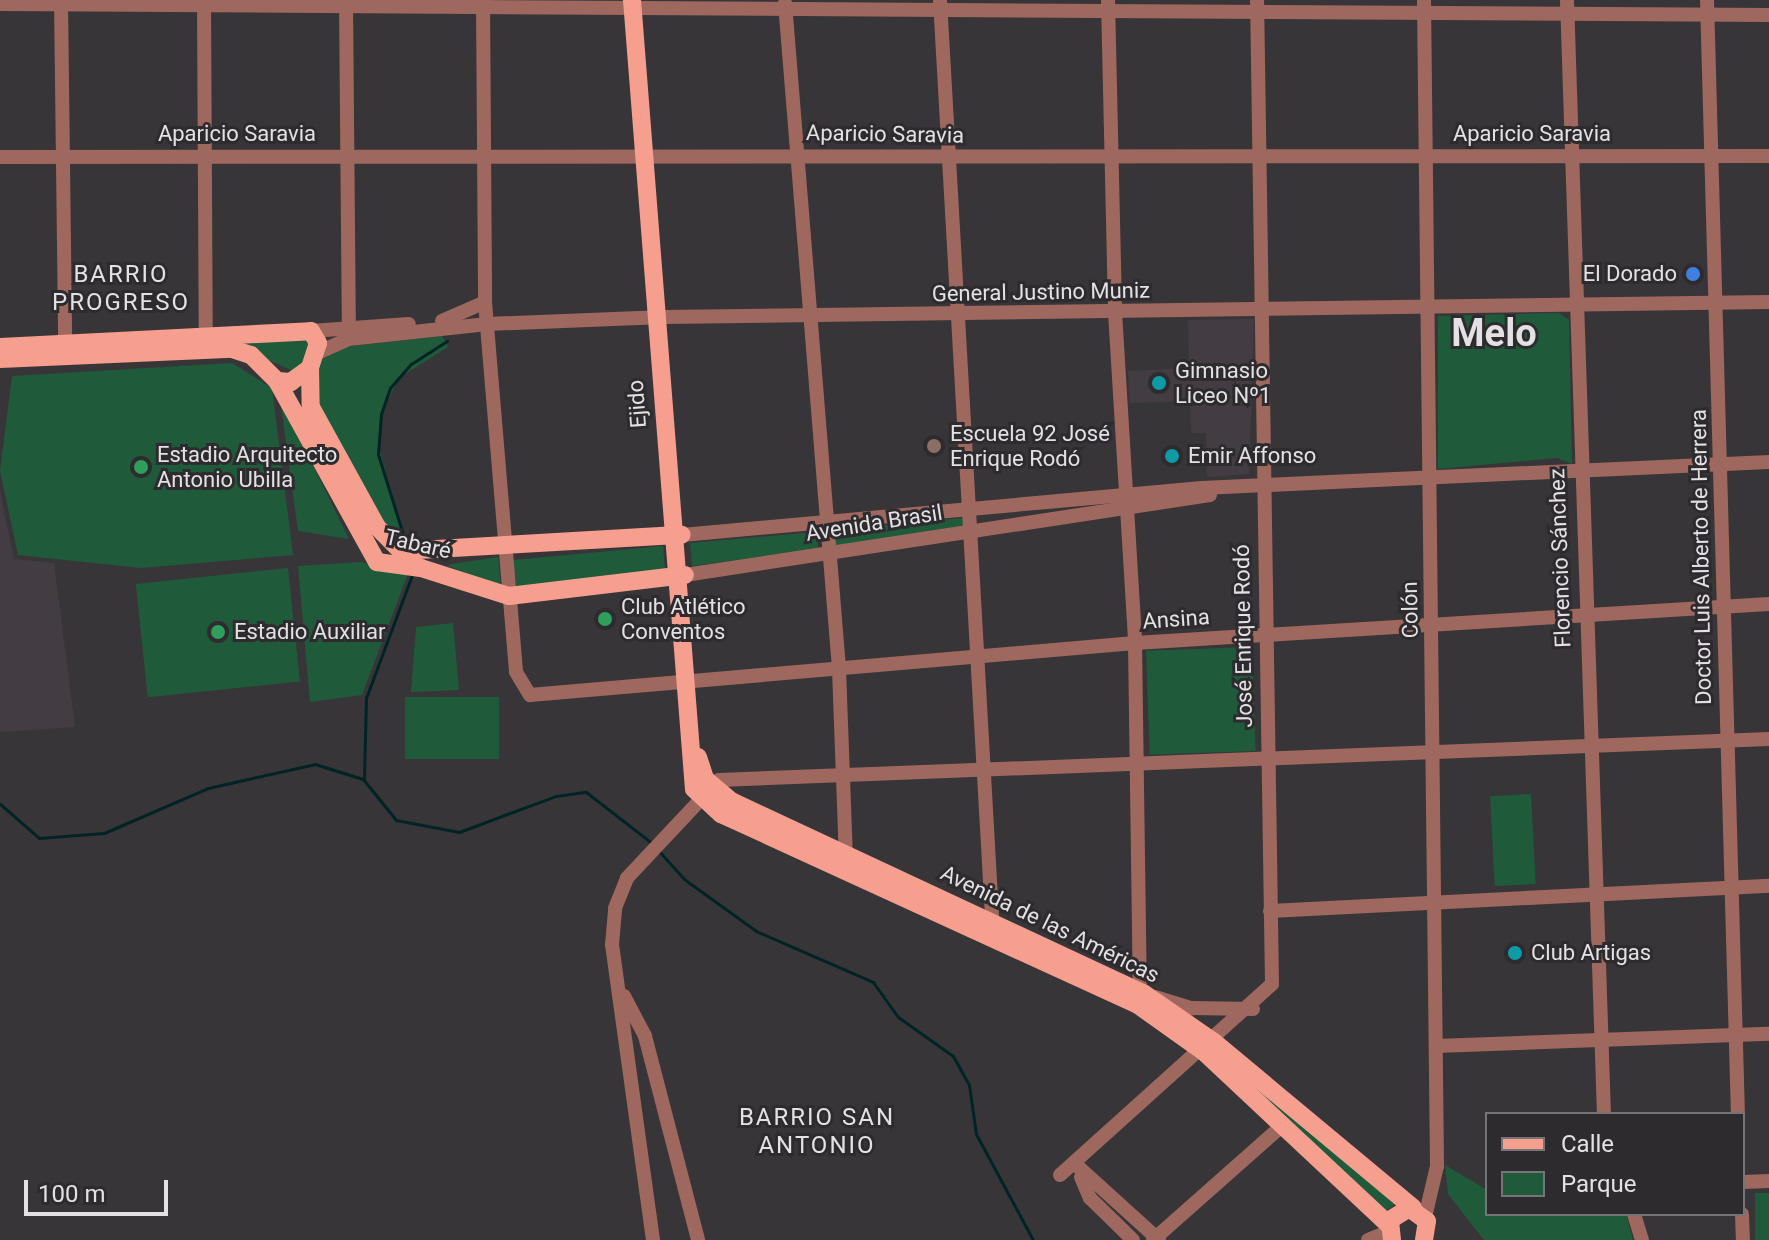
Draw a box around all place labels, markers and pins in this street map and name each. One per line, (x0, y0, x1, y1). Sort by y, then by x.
place label: El Dorado (1583, 261, 1677, 287)
marker: El Dorado (1684, 265, 1702, 283)
place label: Gimnasio Liceo Nº1 (1175, 357, 1271, 408)
marker: Gimnasio Liceo Nº1 (1150, 374, 1168, 392)
place label: Escuela 92 José Enrique Rodó (950, 420, 1110, 472)
marker: Escuela 92 José Enrique Rodó (925, 437, 943, 455)
place label: Estadio Arquitecto Antonio Ubilla (157, 441, 337, 492)
place label: Emir Affonso (1188, 443, 1316, 469)
marker: Emir Affonso (1163, 447, 1181, 465)
marker: Estadio Arquitecto Antonio Ubilla (132, 458, 150, 476)
place label: Club Atlético Conventos (621, 593, 746, 644)
marker: Club Atlético Conventos (596, 610, 614, 628)
place label: Estadio Auxiliar (234, 619, 386, 645)
marker: Estadio Auxiliar (209, 623, 227, 641)
place label: Club Artigas (1531, 940, 1651, 966)
marker: Club Artigas (1506, 944, 1524, 962)

